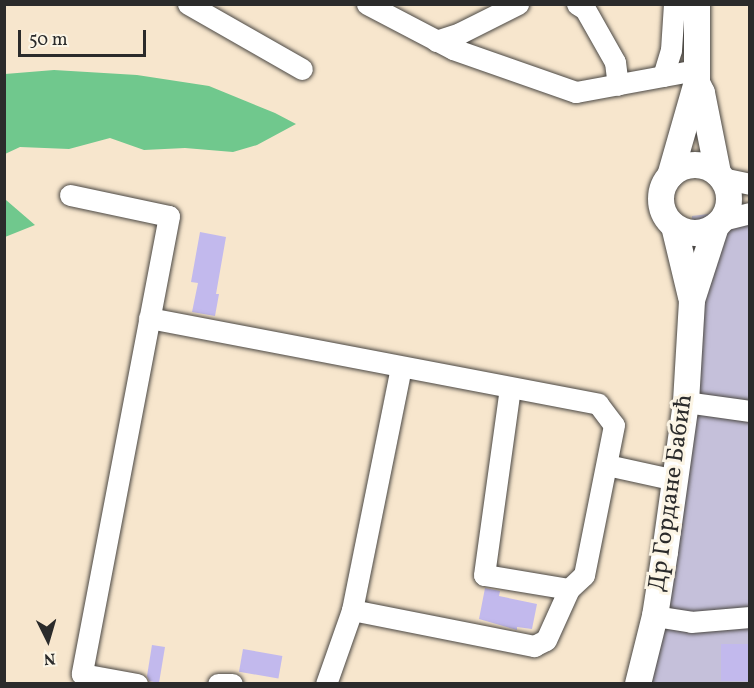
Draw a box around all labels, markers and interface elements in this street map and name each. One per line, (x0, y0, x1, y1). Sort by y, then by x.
scale bar (21, 18, 148, 56)
text: 50 m (29, 28, 68, 53)
street label: Др Гордане Бабић (644, 392, 700, 594)
north arrow (18, 610, 78, 670)
text: N (43, 646, 56, 669)

